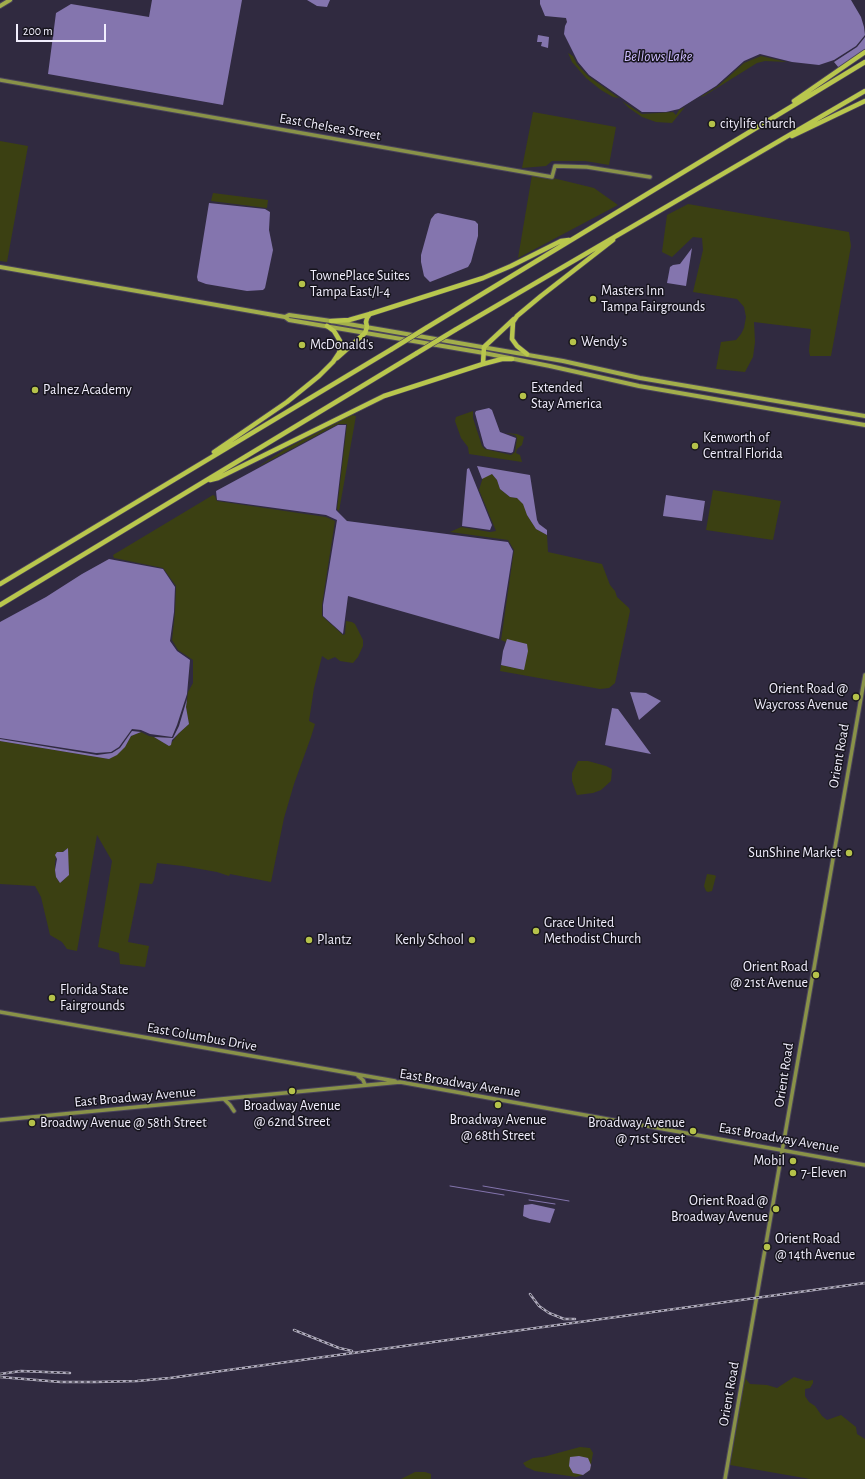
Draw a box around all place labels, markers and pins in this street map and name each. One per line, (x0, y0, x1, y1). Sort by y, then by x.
place label: citylife church (720, 116, 796, 132)
marker: citylife church (707, 119, 717, 129)
place label: TownePlace Suites Tampa East/I-4 (310, 268, 410, 300)
marker: TownePlace Suites Tampa East/I-4 (297, 279, 307, 289)
place label: Masters Inn Tampa Fairgrounds (601, 283, 705, 316)
marker: Masters Inn Tampa Fairgrounds (588, 294, 598, 304)
place label: Wendy's (581, 334, 627, 350)
place label: McDonald's (310, 337, 373, 353)
marker: Wendy's (568, 337, 578, 347)
marker: McDonald's (297, 340, 307, 350)
place label: Extended Stay America (531, 380, 602, 412)
place label: Palnez Academy (43, 382, 132, 398)
marker: Palnez Academy (30, 385, 40, 395)
marker: Extended Stay America (518, 391, 528, 401)
place label: Kenworth of Central Florida (703, 430, 783, 462)
marker: Kenworth of Central Florida (690, 441, 700, 451)
place label: Orient Road @ Waycross Avenue (754, 681, 848, 714)
marker: Orient Road @ Waycross Avenue (851, 692, 861, 702)
place label: SunShine Market (748, 845, 841, 861)
marker: SunShine Market (844, 848, 854, 858)
place label: Grace United Methodist Church (544, 915, 641, 948)
marker: Grace United Methodist Church (531, 926, 541, 936)
place label: Plantz (317, 932, 352, 948)
place label: Kenly School (395, 932, 464, 948)
marker: Plantz (304, 935, 314, 945)
marker: Kenly School (467, 935, 477, 945)
place label: Orient Road @ 21st Avenue (730, 959, 808, 992)
marker: Orient Road @ 21st Avenue (811, 970, 821, 980)
place label: Florida State Fairgrounds (60, 982, 128, 1014)
marker: Florida State Fairgrounds (47, 993, 57, 1003)
marker: Broadway Avenue @ 62nd Street (287, 1086, 297, 1096)
place label: Broadway Avenue @ 62nd Street (243, 1098, 341, 1130)
marker: Broadway Avenue @ 68th Street (493, 1100, 503, 1110)
place label: Broadway Avenue @ 68th Street (449, 1112, 547, 1144)
place label: Broadwy Avenue @ 58th Street (40, 1115, 207, 1131)
place label: Broadway Avenue @ 71st Street (588, 1115, 685, 1148)
marker: Broadwy Avenue @ 58th Street (27, 1118, 37, 1128)
marker: Broadway Avenue @ 71st Street (688, 1126, 698, 1136)
place label: Mobil (753, 1153, 785, 1169)
marker: Mobil (788, 1156, 798, 1166)
place label: 7-Eleven (801, 1165, 847, 1181)
marker: 7-Eleven (788, 1168, 798, 1178)
place label: Orient Road @ Broadway Avenue (671, 1193, 768, 1226)
marker: Orient Road @ Broadway Avenue (771, 1204, 781, 1214)
place label: Orient Road @ 14th Avenue (775, 1231, 855, 1264)
marker: Orient Road @ 14th Avenue (762, 1242, 772, 1252)

